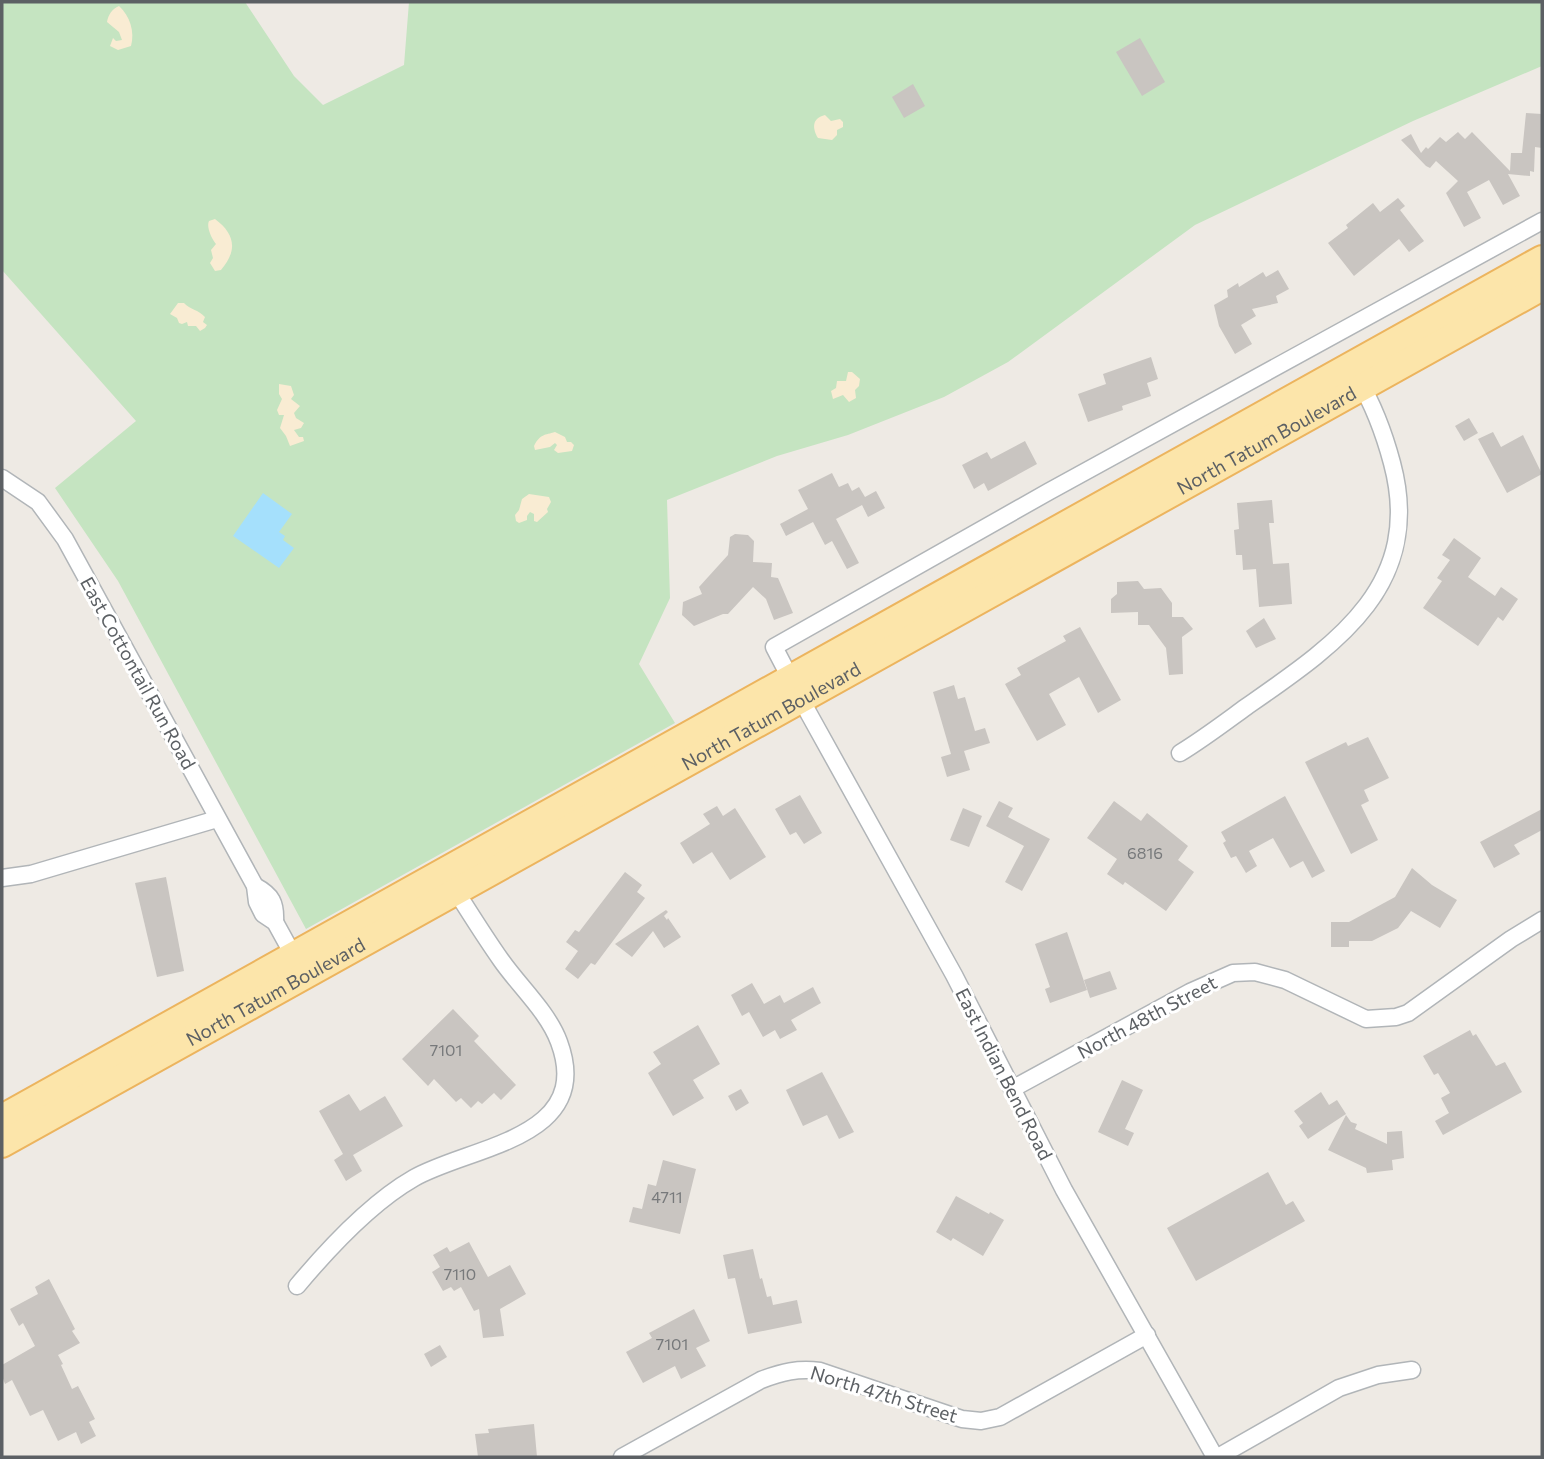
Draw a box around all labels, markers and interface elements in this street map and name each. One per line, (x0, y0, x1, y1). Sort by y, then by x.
street label: North Tatum Boulevard (1173, 381, 1360, 499)
street label: East Cottontail Run Road (76, 573, 201, 773)
street label: North Tatum Boulevard (677, 657, 864, 775)
house number: 6816 (1127, 843, 1163, 862)
street label: North Tatum Boulevard (182, 932, 369, 1050)
street label: North 48th Street (1073, 970, 1221, 1063)
street label: East Indian Bend Road (951, 984, 1058, 1164)
house number: 7101 (430, 1040, 462, 1059)
house number: 4711 (651, 1187, 683, 1206)
house number: 7110 (444, 1264, 476, 1283)
house number: 7101 (656, 1334, 688, 1353)
street label: North 47th Street (808, 1360, 961, 1427)

